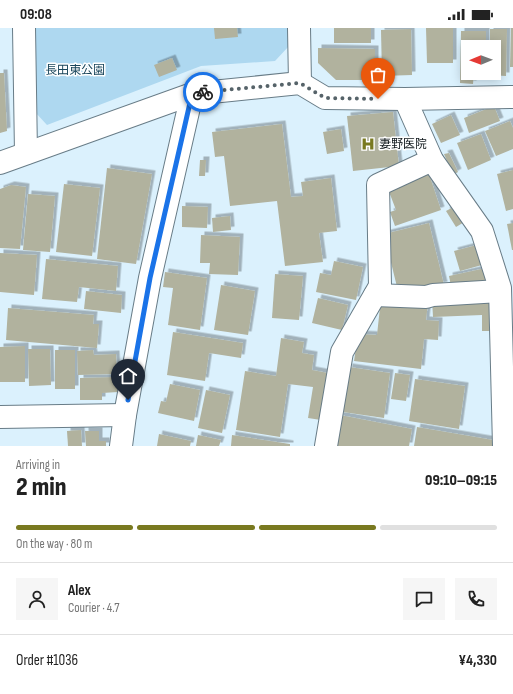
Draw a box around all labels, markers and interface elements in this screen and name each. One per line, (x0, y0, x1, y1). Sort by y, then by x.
text: 09:08 (20, 5, 52, 24)
north arrow (461, 40, 501, 80)
map controls (461, 40, 501, 80)
pin (361, 58, 395, 99)
park label: 長田東公園 (45, 63, 105, 78)
icon: bag (367, 64, 389, 86)
courier (183, 72, 223, 112)
icon: bike (192, 81, 214, 103)
hospital icon: 妻野医院 (360, 136, 376, 152)
place label: 妻野医院 (379, 137, 427, 152)
pin (111, 359, 145, 400)
icon: home (117, 365, 139, 387)
text: Arriving in (16, 457, 60, 473)
text: 09:10–09:15 (425, 471, 497, 490)
text: 2 min (16, 472, 66, 503)
text: On the way · 80 m (16, 536, 92, 552)
button: person (16, 578, 58, 620)
button: chat (403, 578, 445, 620)
button: phone (455, 578, 497, 620)
text: Alex (68, 581, 91, 600)
text: Courier · 4.7 (68, 600, 120, 616)
text: Order #1036 (16, 651, 78, 670)
text: ¥4,330 (459, 651, 497, 670)

